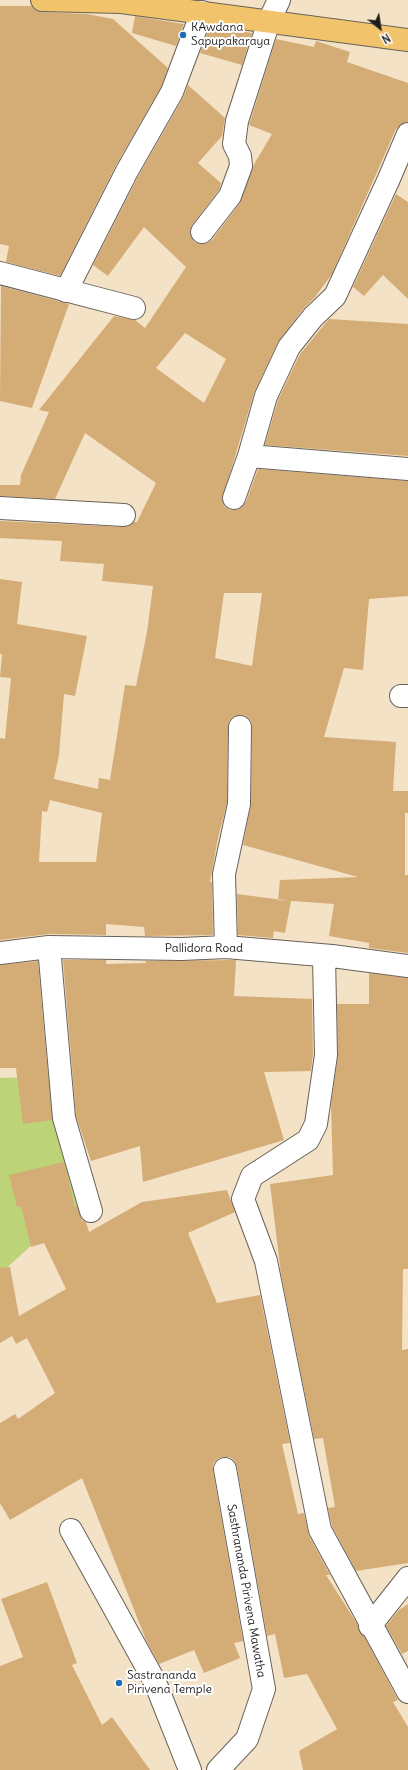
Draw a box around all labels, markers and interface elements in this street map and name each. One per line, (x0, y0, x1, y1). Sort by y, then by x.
north arrow (360, 8, 400, 48)
place label: KAwdana Sapupakaraya (191, 21, 270, 49)
marker: KAwdana Sapupakaraya (178, 30, 188, 40)
text: N (379, 30, 393, 46)
street label: Pallidora Road (165, 942, 243, 956)
street label: Sasthrananda Pirivena Mawatha (224, 1503, 268, 1679)
place label: Sastrananda Pirivena Temple (127, 1669, 212, 1697)
marker: Sastrananda Pirivena Temple (114, 1678, 124, 1688)

